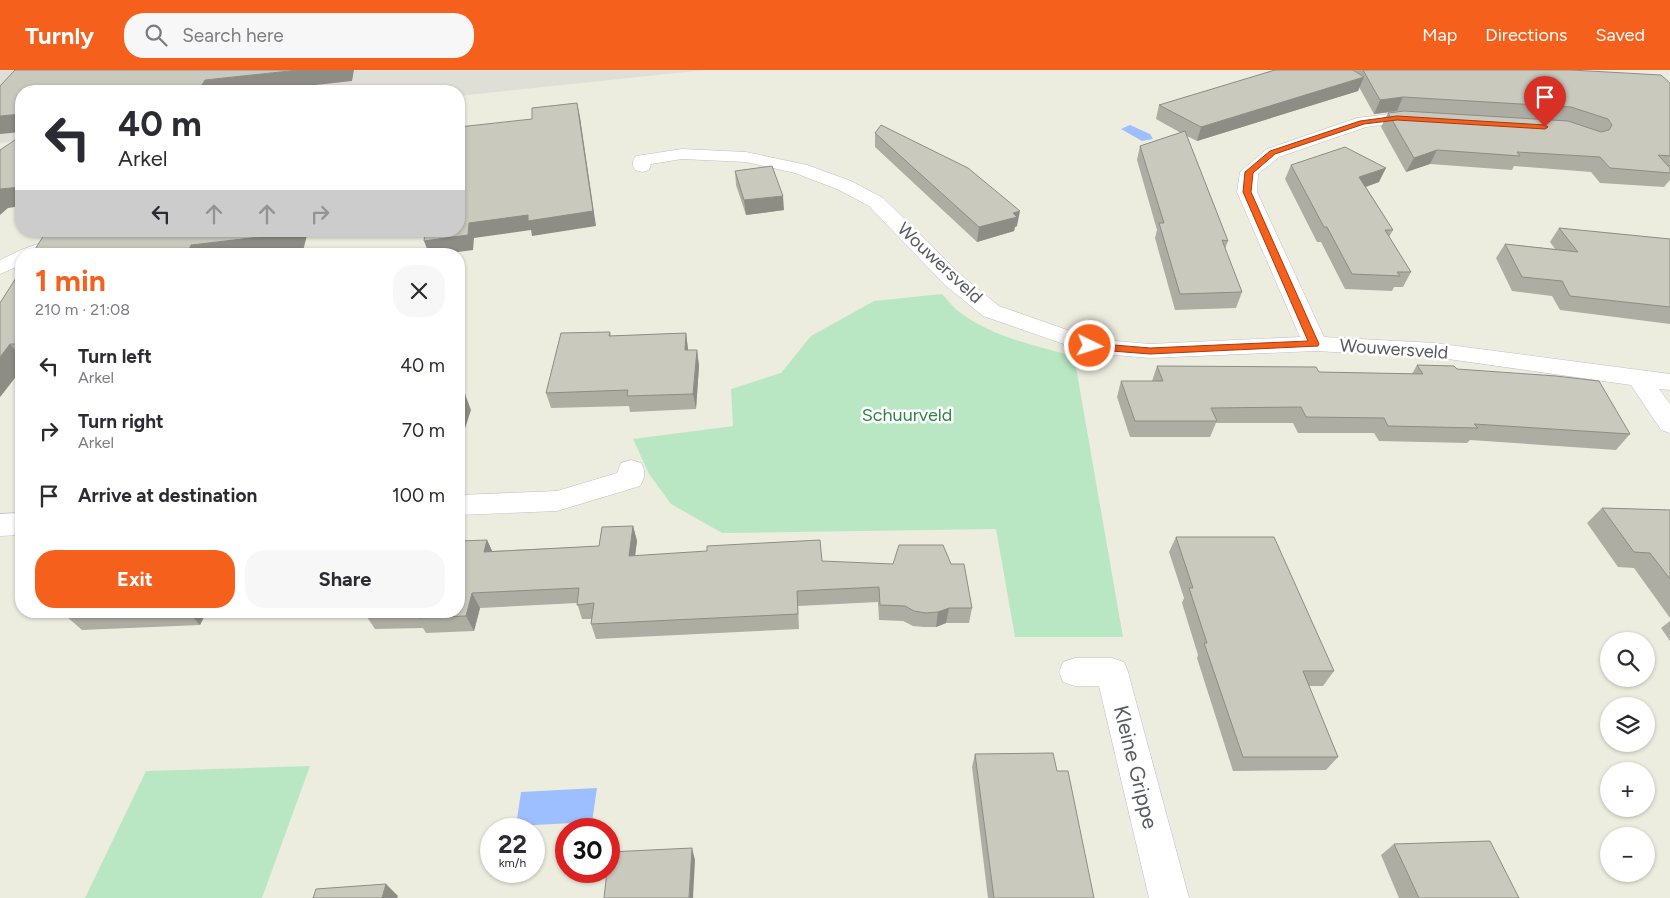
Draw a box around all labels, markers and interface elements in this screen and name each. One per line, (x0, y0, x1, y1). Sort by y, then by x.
search box (124, 13, 474, 58)
text: Turnly (25, 21, 94, 50)
icon: search (142, 21, 170, 49)
text: Search here (182, 24, 284, 47)
text: Map (1422, 24, 1457, 46)
text: Directions (1485, 24, 1567, 46)
text: Saved (1595, 24, 1645, 46)
pin (1524, 76, 1566, 127)
icon: arrive (1531, 83, 1559, 111)
text: 40 m (118, 103, 202, 145)
icon: left (35, 105, 100, 170)
text: Arkel (118, 145, 168, 172)
icon: left (147, 200, 175, 228)
icon: ahead (200, 200, 228, 228)
icon: ahead (253, 200, 281, 228)
icon: right (306, 200, 334, 228)
street label: Wouwersveld (893, 218, 987, 308)
text: 1 min (35, 262, 106, 299)
button: close (393, 265, 445, 317)
text: 210 m · 21:08 (35, 300, 130, 319)
position arrow (1063, 319, 1115, 371)
street label: Wouwersveld (1339, 334, 1449, 364)
text: Turn left (78, 345, 152, 368)
icon: left (35, 352, 63, 380)
text: 40 m (400, 354, 445, 377)
text: Arkel (78, 368, 114, 387)
park label: Schuurveld (862, 404, 952, 426)
text: Turn right (78, 410, 164, 433)
icon: right (35, 417, 63, 445)
text: 70 m (402, 419, 445, 442)
text: Arkel (78, 433, 114, 452)
icon: arrive (35, 482, 63, 510)
text: Arrive at destination (78, 484, 257, 507)
text: 100 m (392, 484, 445, 507)
button: Exit (35, 550, 235, 608)
button: Share (245, 550, 445, 608)
map controls (1600, 632, 1655, 882)
button: search (1600, 632, 1655, 687)
button: layers (1600, 697, 1655, 752)
street label: Kleine Grippe (1109, 703, 1163, 831)
button: + (1600, 762, 1655, 817)
speed limit sign: 30 (555, 818, 620, 883)
button: − (1600, 827, 1655, 882)
text: 22 (498, 829, 527, 859)
text: km/h (499, 856, 526, 870)

